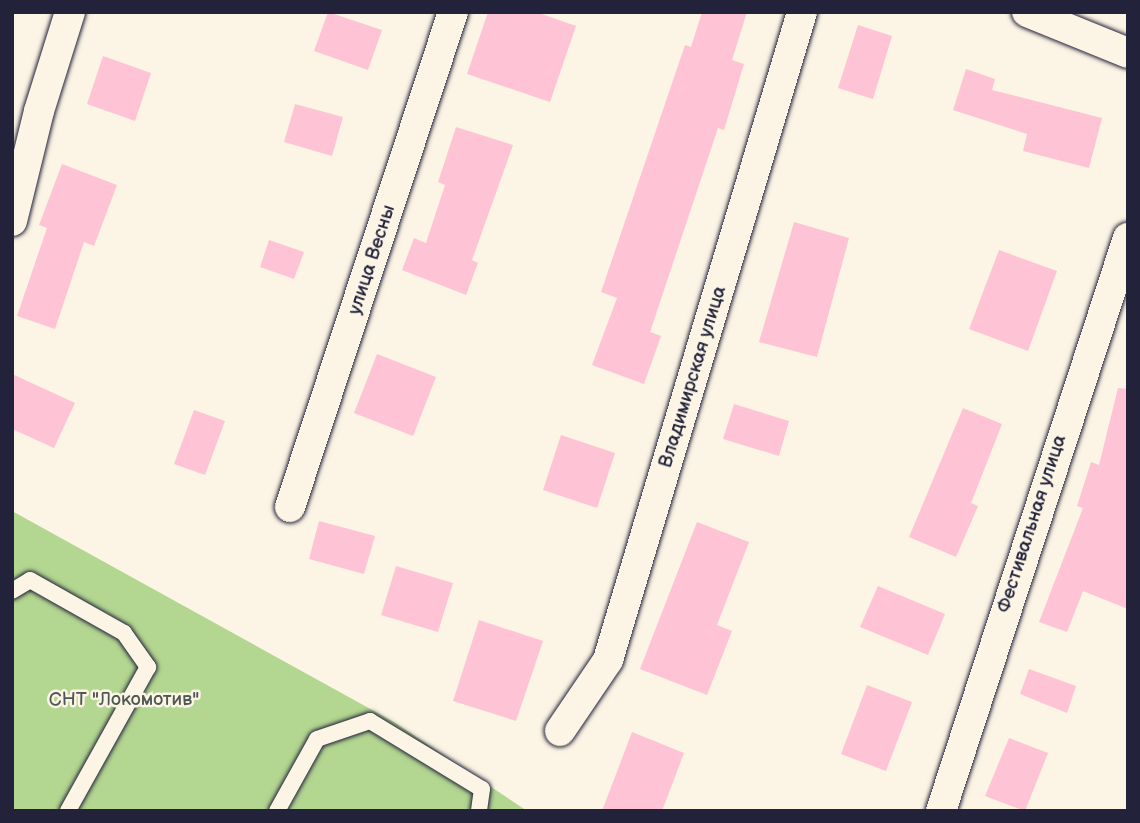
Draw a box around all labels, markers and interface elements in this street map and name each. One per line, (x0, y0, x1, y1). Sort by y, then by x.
street label: улица Весны (344, 202, 400, 318)
street label: Владимирская улица (655, 283, 731, 471)
street label: Фестивальная улица (992, 432, 1072, 616)
park label: СНТ "Локомотив" (49, 689, 199, 711)

